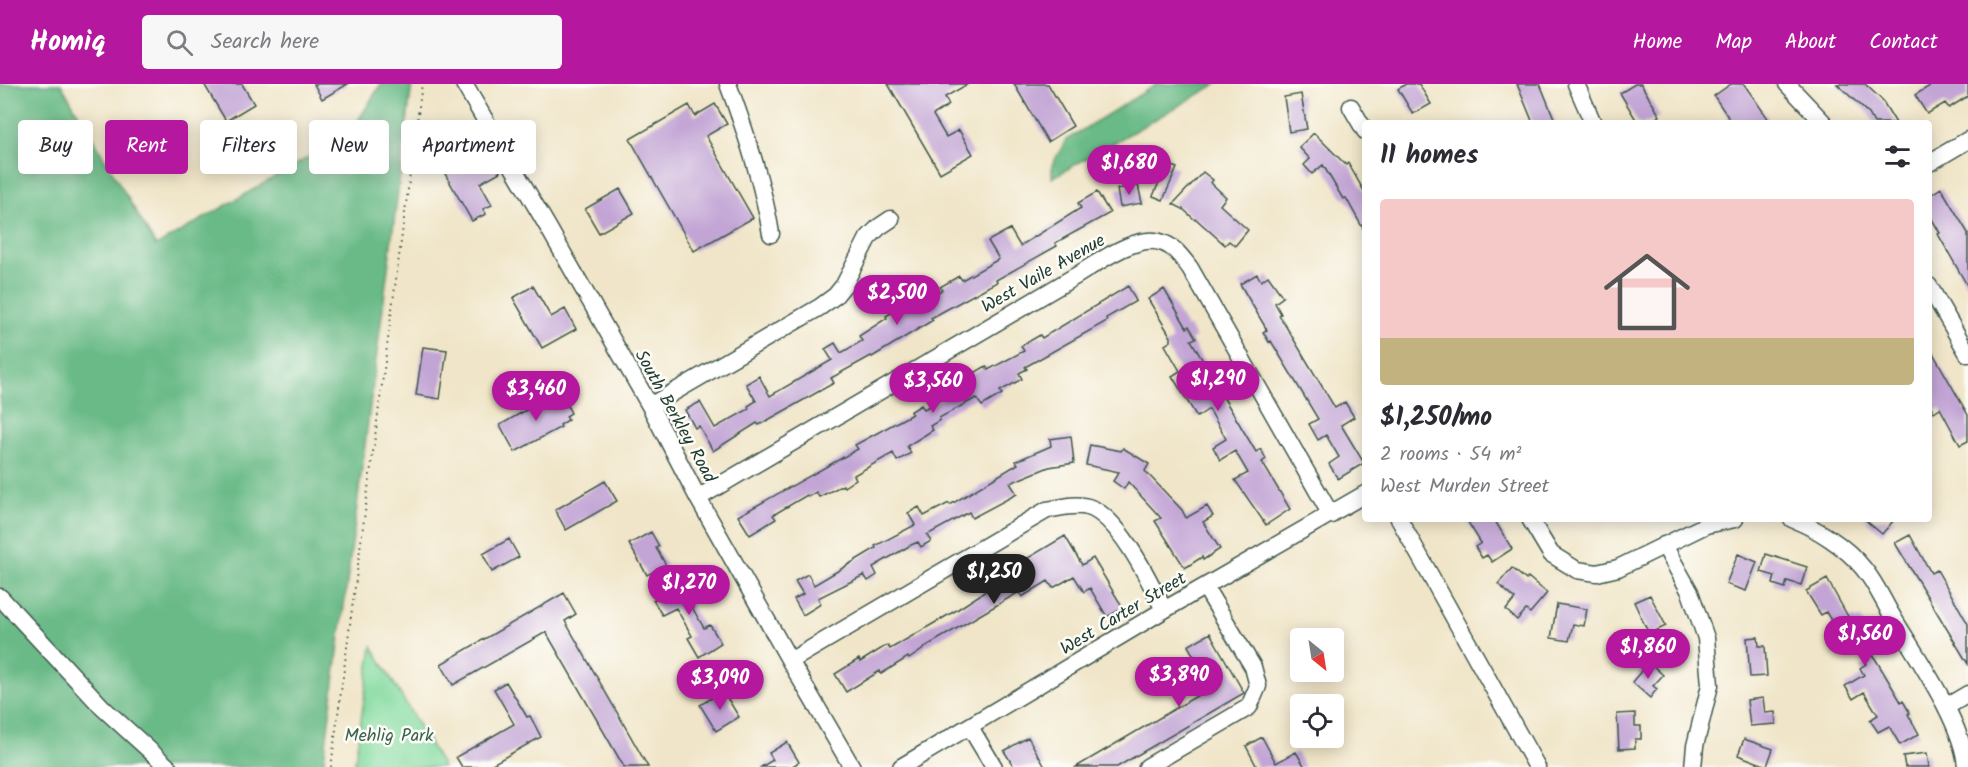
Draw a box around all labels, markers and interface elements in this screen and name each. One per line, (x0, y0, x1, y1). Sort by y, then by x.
search box (142, 15, 562, 69)
text: Homiq (30, 20, 106, 65)
text: Search here (211, 25, 319, 60)
icon: search (163, 26, 196, 59)
text: Home (1633, 26, 1682, 59)
text: Map (1715, 26, 1752, 59)
text: About (1785, 26, 1836, 59)
text: Contact (1869, 26, 1938, 59)
chip: Buy (18, 120, 93, 174)
chip: Rent (105, 120, 188, 174)
chip: Filters (200, 120, 297, 174)
chip: New (309, 120, 389, 174)
chip: Apartment (401, 120, 536, 174)
text: 11 homes (1380, 135, 1478, 177)
icon: filters (1881, 140, 1914, 173)
pin: $1,680 (1080, 145, 1178, 196)
text: $1,680 (1101, 148, 1157, 180)
street label: West Vaile Avenue (976, 227, 1111, 322)
icon: home (1593, 238, 1701, 346)
pin: $2,500 (848, 275, 946, 326)
text: $2,500 (867, 278, 927, 310)
street label: South Berkley Road (626, 345, 724, 490)
pin: $1,290 (1169, 361, 1267, 412)
pin: $3,560 (884, 363, 982, 414)
text: $1,290 (1190, 364, 1246, 396)
text: $3,560 (903, 366, 963, 398)
pin: $3,460 (487, 371, 585, 422)
text: $3,460 (506, 374, 566, 406)
text: $1,250/mo (1380, 397, 1492, 439)
text: 2 rooms · 54 m² (1380, 439, 1521, 471)
text: West Murden Street (1380, 471, 1549, 503)
pin: $1,250 (945, 554, 1043, 605)
text: $1,250 (966, 557, 1022, 589)
street label: West Carter Street (1055, 564, 1193, 664)
pin: $1,270 (640, 565, 738, 616)
text: $1,270 (662, 568, 716, 600)
pin: $1,560 (1816, 616, 1914, 667)
text: $1,560 (1838, 619, 1892, 651)
north arrow (1290, 628, 1344, 682)
map controls (1290, 628, 1344, 748)
pin: $1,860 (1599, 629, 1697, 680)
text: $1,860 (1620, 632, 1676, 664)
pin: $3,890 (1130, 657, 1228, 708)
pin: $3,090 (671, 660, 769, 711)
text: $3,890 (1149, 660, 1209, 692)
text: $3,090 (691, 663, 749, 695)
button: locate (1290, 694, 1344, 748)
park label: Mehlig Park (344, 722, 434, 751)

